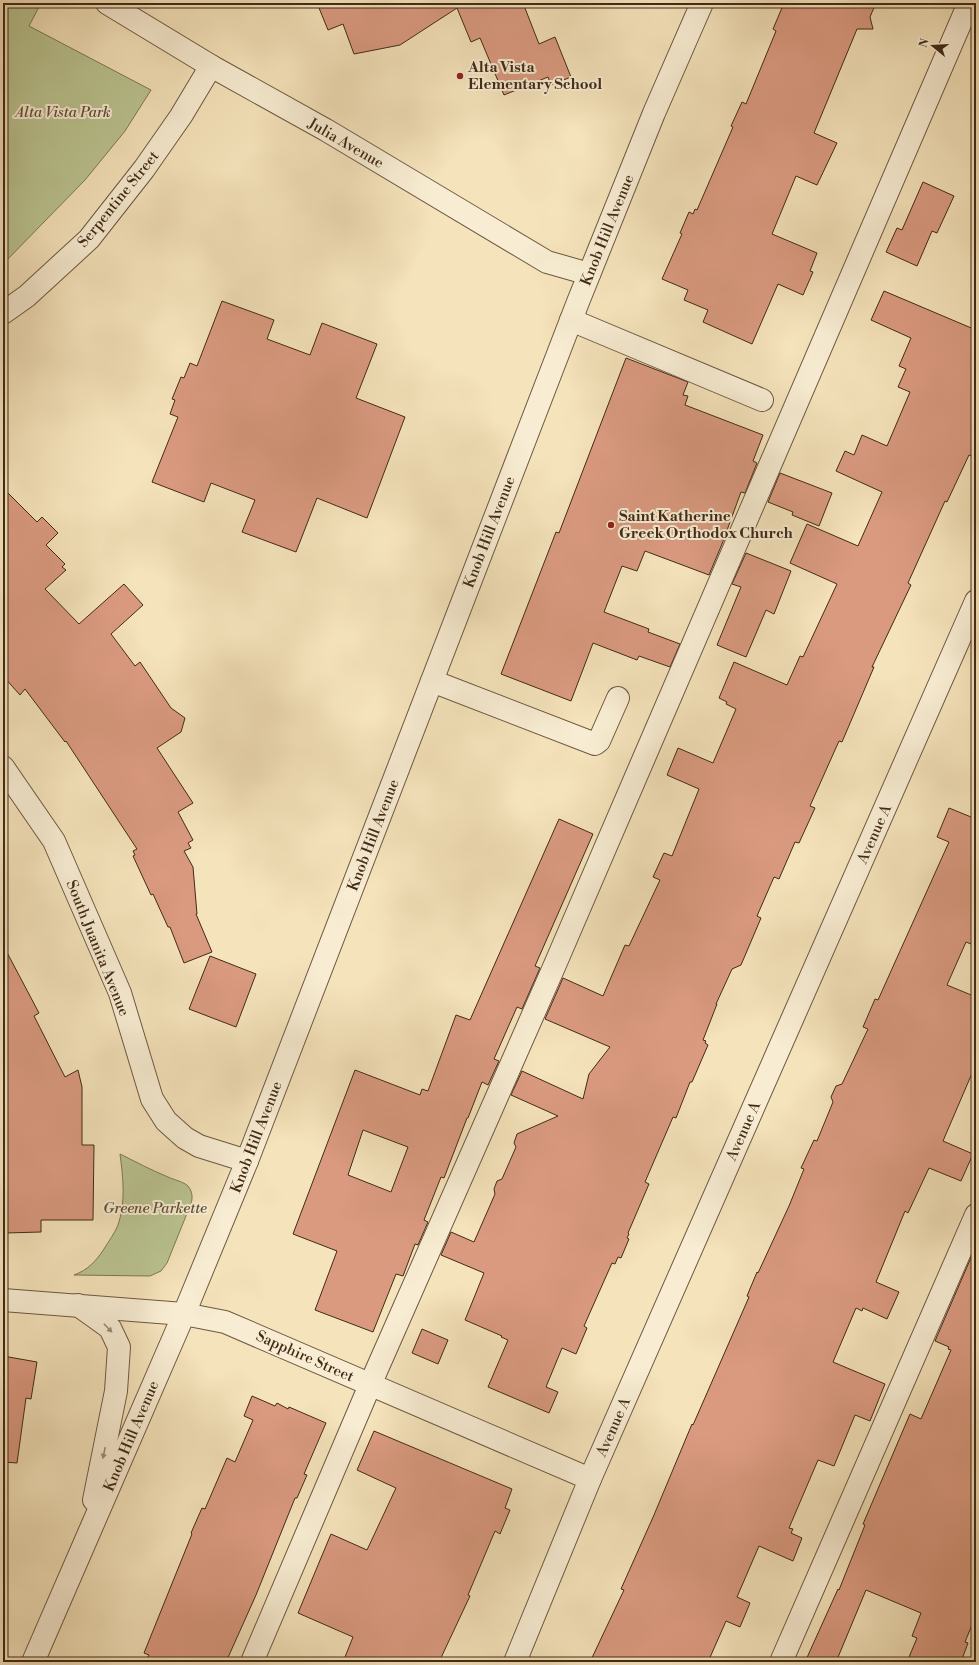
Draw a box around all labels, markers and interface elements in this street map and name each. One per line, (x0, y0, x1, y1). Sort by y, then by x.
north arrow (913, 26, 953, 66)
text: N (916, 37, 933, 50)
place label: Alta Vista Elementary School (467, 58, 602, 94)
marker: Alta Vista Elementary School (455, 71, 465, 81)
park label: Alta Vista Park (13, 103, 111, 122)
street label: Julia Avenue (304, 114, 387, 173)
street label: Serpentine Street (74, 147, 164, 251)
street label: Knob Hill Avenue (576, 172, 638, 289)
street label: Knob Hill Avenue (459, 474, 520, 591)
place label: Saint Katherine Greek Orthodox Church (619, 507, 794, 543)
marker: Saint Katherine Greek Orthodox Church (606, 520, 616, 530)
street label: Knob Hill Avenue (343, 777, 404, 894)
street label: Avenue A (853, 801, 896, 868)
street label: South Juanita Avenue (62, 877, 134, 1019)
street label: Knob Hill Avenue (226, 1079, 287, 1196)
street label: Avenue A (722, 1098, 765, 1165)
park label: Greene Parkette (103, 1199, 207, 1218)
one-way arrow (103, 1323, 112, 1333)
street label: Sapphire Street (253, 1326, 357, 1387)
street label: Knob Hill Avenue (100, 1378, 163, 1494)
street label: Avenue A (592, 1394, 635, 1461)
one-way arrow (100, 1447, 106, 1459)

